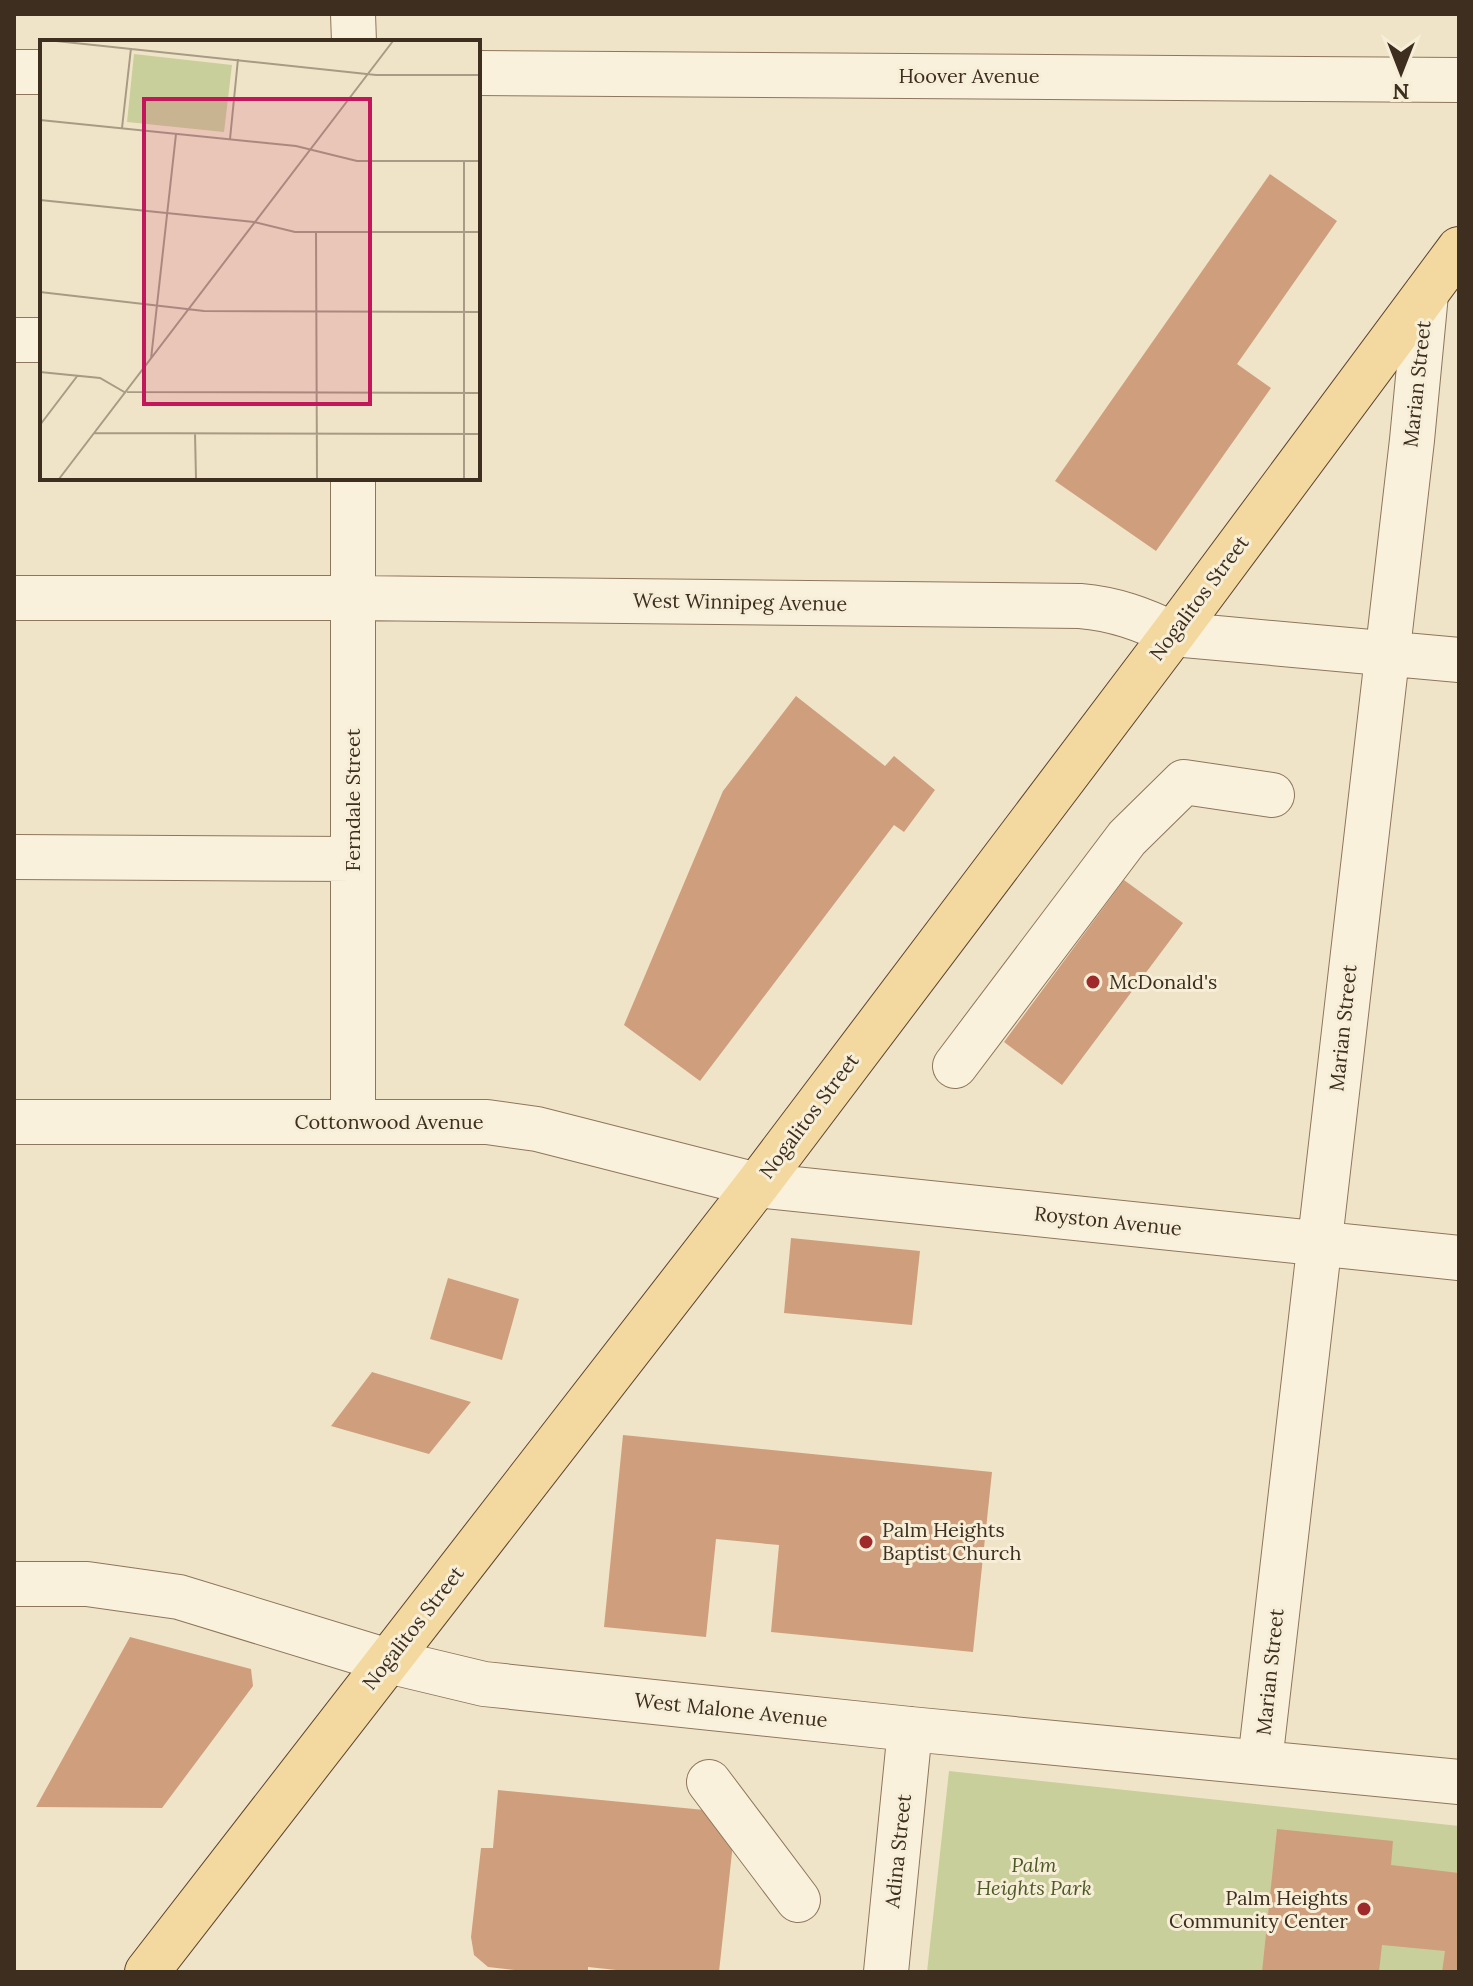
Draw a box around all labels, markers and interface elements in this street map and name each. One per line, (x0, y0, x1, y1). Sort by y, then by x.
north arrow (1361, 32, 1441, 112)
inset map (40, 40, 480, 480)
street label: Hoover Avenue (898, 63, 1040, 88)
text: N (1392, 78, 1410, 106)
street label: Marian Street (1397, 319, 1436, 449)
street label: Nogalitos Street (1143, 530, 1254, 665)
street label: West Winnipeg Avenue (633, 587, 848, 616)
street label: Ferndale Street (340, 728, 365, 871)
street label: Marian Street (1323, 963, 1362, 1093)
place label: McDonald's (1109, 969, 1217, 994)
marker: McDonald's (1084, 973, 1102, 991)
street label: Nogalitos Street (753, 1048, 864, 1183)
street label: Cottonwood Avenue (294, 1109, 484, 1134)
street label: Royston Avenue (1033, 1200, 1183, 1241)
place label: Palm Heights Baptist Church (882, 1517, 1021, 1565)
marker: Palm Heights Baptist Church (857, 1533, 875, 1551)
street label: Nogalitos Street (357, 1561, 469, 1695)
street label: Marian Street (1250, 1607, 1289, 1737)
street label: West Malone Avenue (633, 1687, 829, 1732)
street label: Adina Street (879, 1792, 916, 1910)
park label: Palm Heights Park (976, 1852, 1092, 1900)
place label: Palm Heights Community Center (1169, 1885, 1348, 1933)
marker: Palm Heights Community Center (1355, 1900, 1373, 1918)

